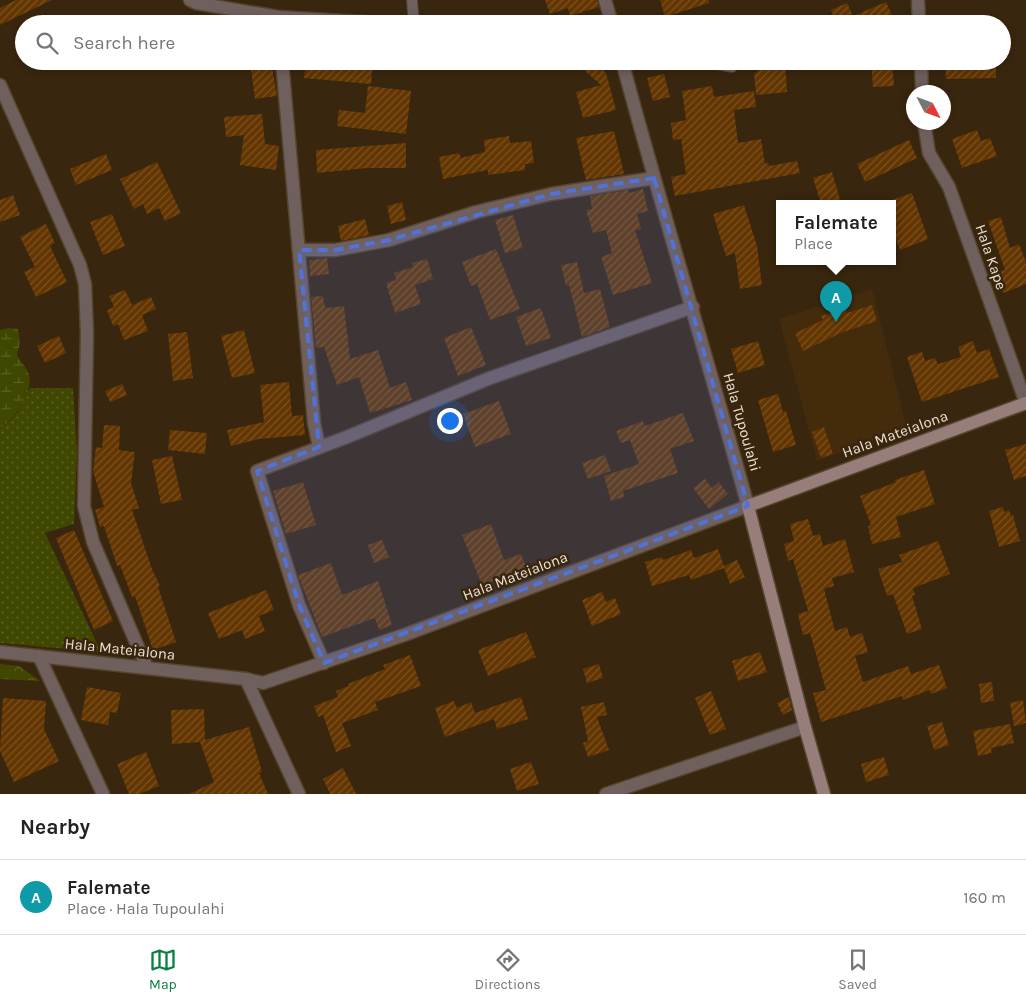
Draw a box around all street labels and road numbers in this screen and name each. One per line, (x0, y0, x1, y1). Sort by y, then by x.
street label: Hala Kape (971, 222, 1011, 292)
street label: Hala Tupoulahi (719, 371, 765, 473)
street label: Hala Mateialona (840, 407, 950, 461)
street label: Hala Mateialona (460, 548, 570, 604)
street label: Hala Mateialona (64, 634, 176, 664)

